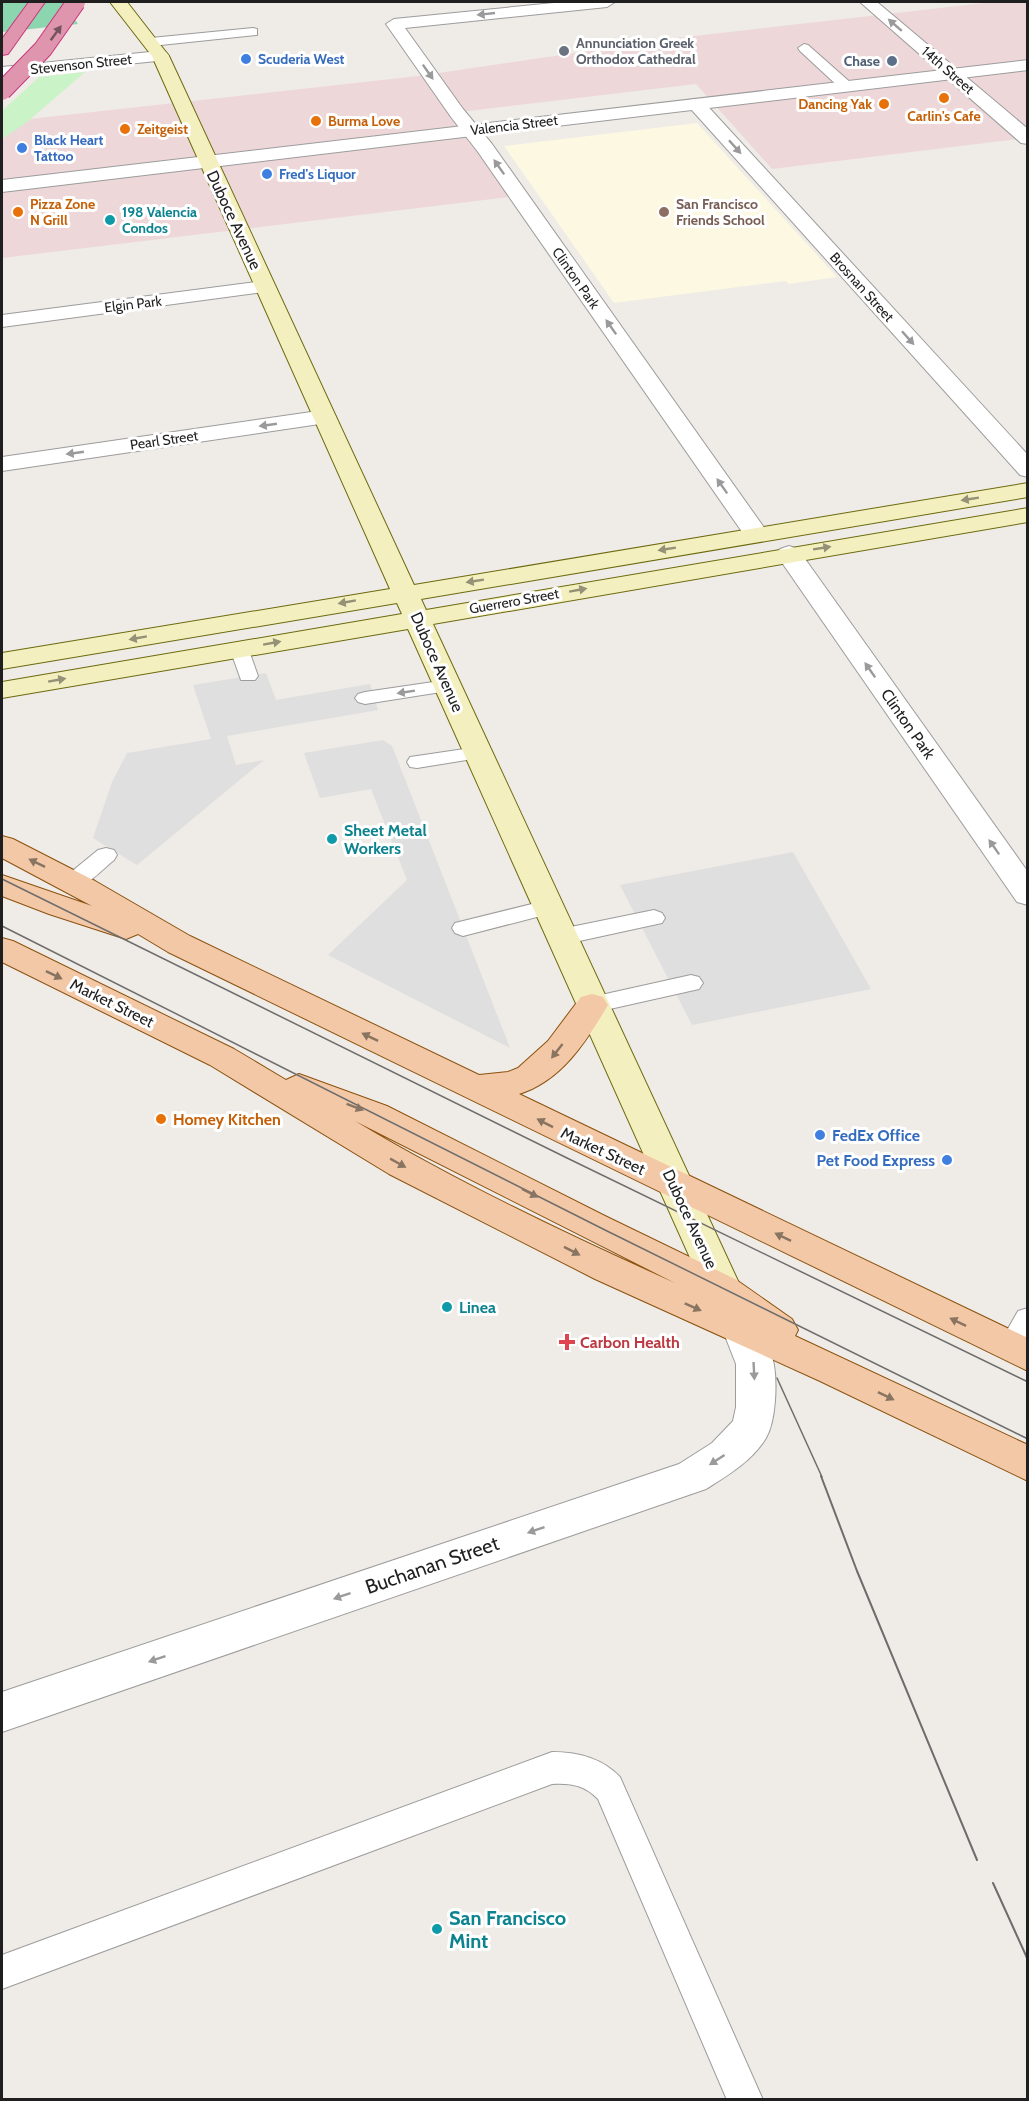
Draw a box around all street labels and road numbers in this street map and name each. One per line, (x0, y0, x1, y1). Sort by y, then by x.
street label: 14th Street (918, 42, 978, 98)
street label: Stevenson Street (29, 50, 133, 78)
street label: Valencia Street (469, 111, 559, 139)
street label: Duboce Avenue (203, 167, 265, 273)
street label: Clinton Park (548, 244, 604, 313)
street label: Brosnan Street (826, 248, 898, 326)
street label: Elgin Park (103, 291, 163, 316)
street label: Pearl Street (129, 426, 199, 454)
street label: Guerrero Street (468, 584, 561, 618)
street label: Duboce Avenue (407, 609, 467, 715)
street label: Clinton Park (877, 685, 940, 763)
street label: Market Street (67, 975, 157, 1032)
street label: Market Street (558, 1123, 649, 1179)
street label: Duboce Avenue (659, 1166, 721, 1272)
street label: Buchanan Street (362, 1531, 502, 1599)

